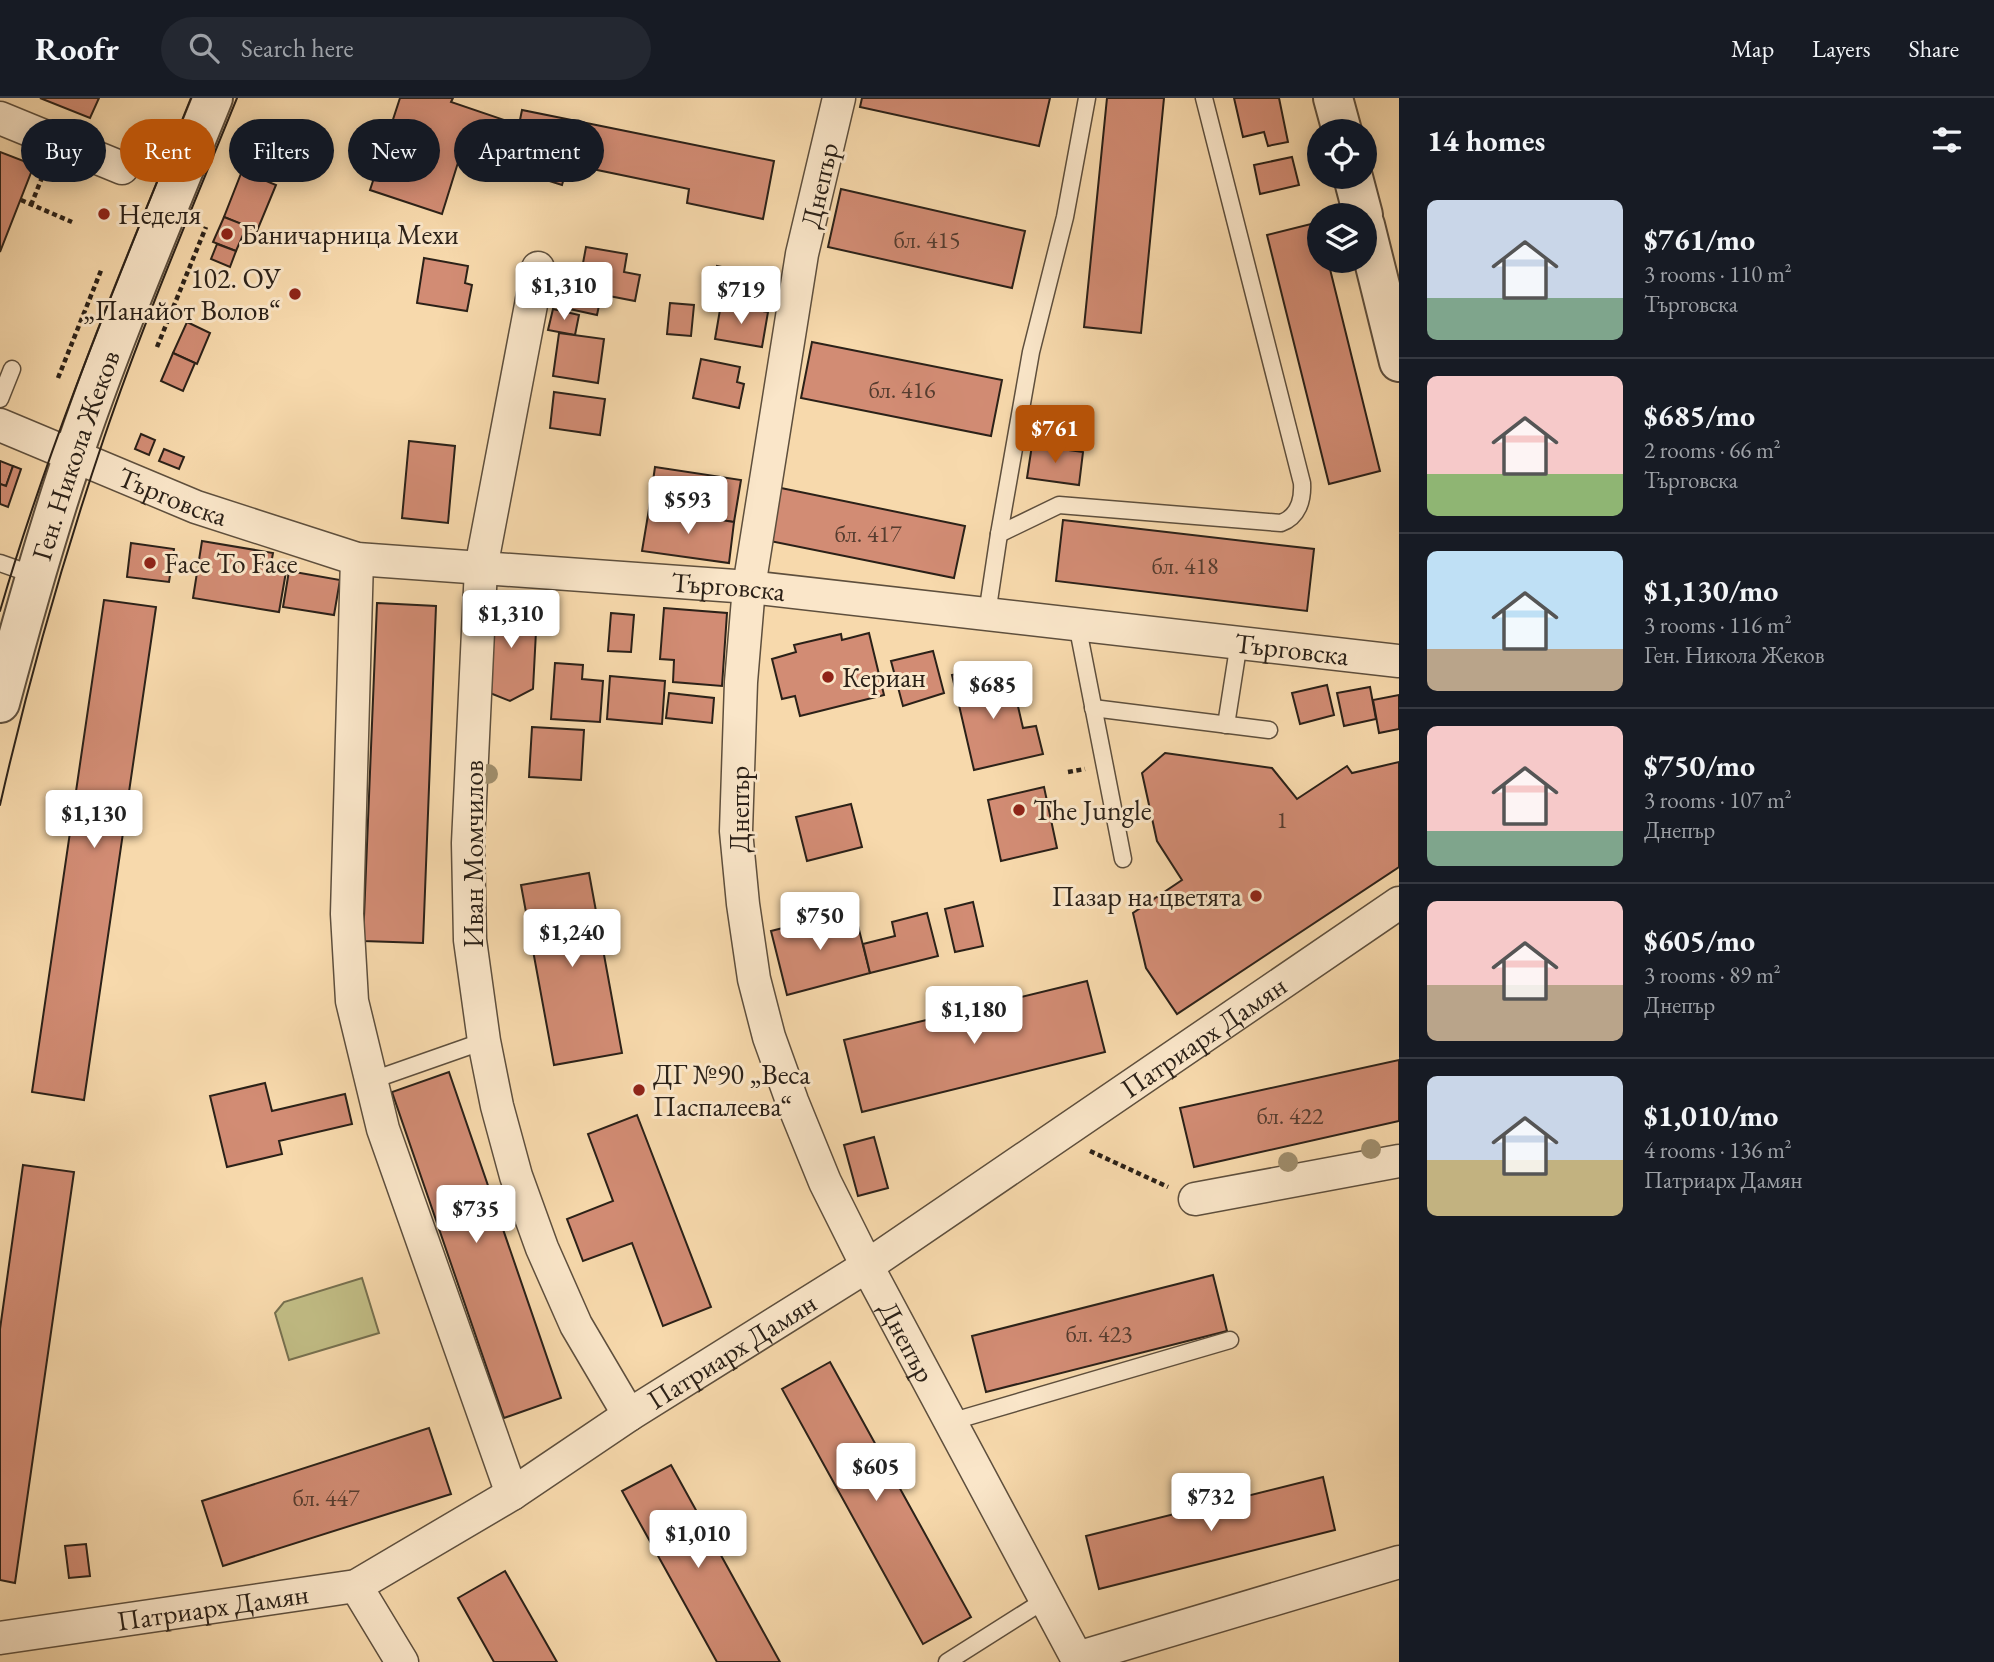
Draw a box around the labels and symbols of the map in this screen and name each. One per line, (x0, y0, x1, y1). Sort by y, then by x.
street label: Днепър (792, 139, 846, 231)
place label: Неделя (118, 196, 201, 232)
marker: Неделя (96, 206, 112, 222)
place label: Баничарница Мехи (241, 216, 459, 252)
house number: бл. 415 (893, 224, 961, 255)
marker: Баничарница Мехи (219, 226, 235, 242)
place label: 102. ОУ „Панайот Волов“ (83, 260, 281, 328)
pin: $1,310 (507, 262, 621, 322)
pin: $719 (700, 266, 782, 326)
marker: 102. ОУ „Панайот Волов“ (287, 286, 303, 302)
street label: Ген. Никола Жеков (23, 345, 128, 565)
house number: бл. 416 (868, 374, 936, 405)
pin: $761 (1014, 406, 1096, 465)
street label: Търговска (113, 458, 233, 534)
pin: $593 (647, 476, 729, 536)
house number: бл. 417 (834, 518, 902, 549)
place label: Face To Face (164, 545, 298, 581)
house number: бл. 418 (1151, 550, 1219, 581)
marker: Face To Face (142, 555, 158, 571)
street label: Търговска (670, 563, 788, 609)
pin: $1,310 (454, 590, 568, 650)
street label: Търговска (1233, 624, 1352, 673)
place label: Кериан (842, 659, 926, 695)
pin: $685 (952, 662, 1034, 721)
marker: Кериан (820, 669, 836, 685)
street label: Иван Момчилов (455, 760, 491, 948)
street label: Днепър (721, 766, 757, 852)
pin: $1,130 (37, 790, 151, 850)
place label: The Jungle (1033, 792, 1152, 828)
marker: The Jungle (1011, 802, 1027, 818)
house number: 1 (1276, 804, 1288, 835)
place label: Пазар на цветята (1051, 878, 1243, 914)
marker: Пазар на цветята (1248, 888, 1264, 904)
pin: $750 (779, 892, 861, 952)
pin: $1,240 (515, 910, 629, 969)
street label: Патриарх Дамян (1113, 967, 1293, 1106)
pin: $1,180 (917, 986, 1031, 1046)
place label: ДГ №90 „Веса Паспалеева“ (653, 1056, 811, 1124)
marker: ДГ №90 „Веса Паспалеева“ (631, 1082, 647, 1098)
house number: бл. 422 (1256, 1100, 1324, 1131)
pin: $735 (435, 1186, 517, 1245)
street label: Патриарх Дамян (640, 1284, 823, 1417)
street label: Днепър (871, 1295, 944, 1388)
house number: бл. 423 (1065, 1318, 1133, 1349)
pin: $605 (835, 1444, 917, 1503)
pin: $732 (1170, 1474, 1252, 1533)
house number: бл. 447 (292, 1482, 360, 1513)
pin: $1,010 (641, 1510, 755, 1570)
street label: Патриарх Дамян (115, 1575, 311, 1639)

